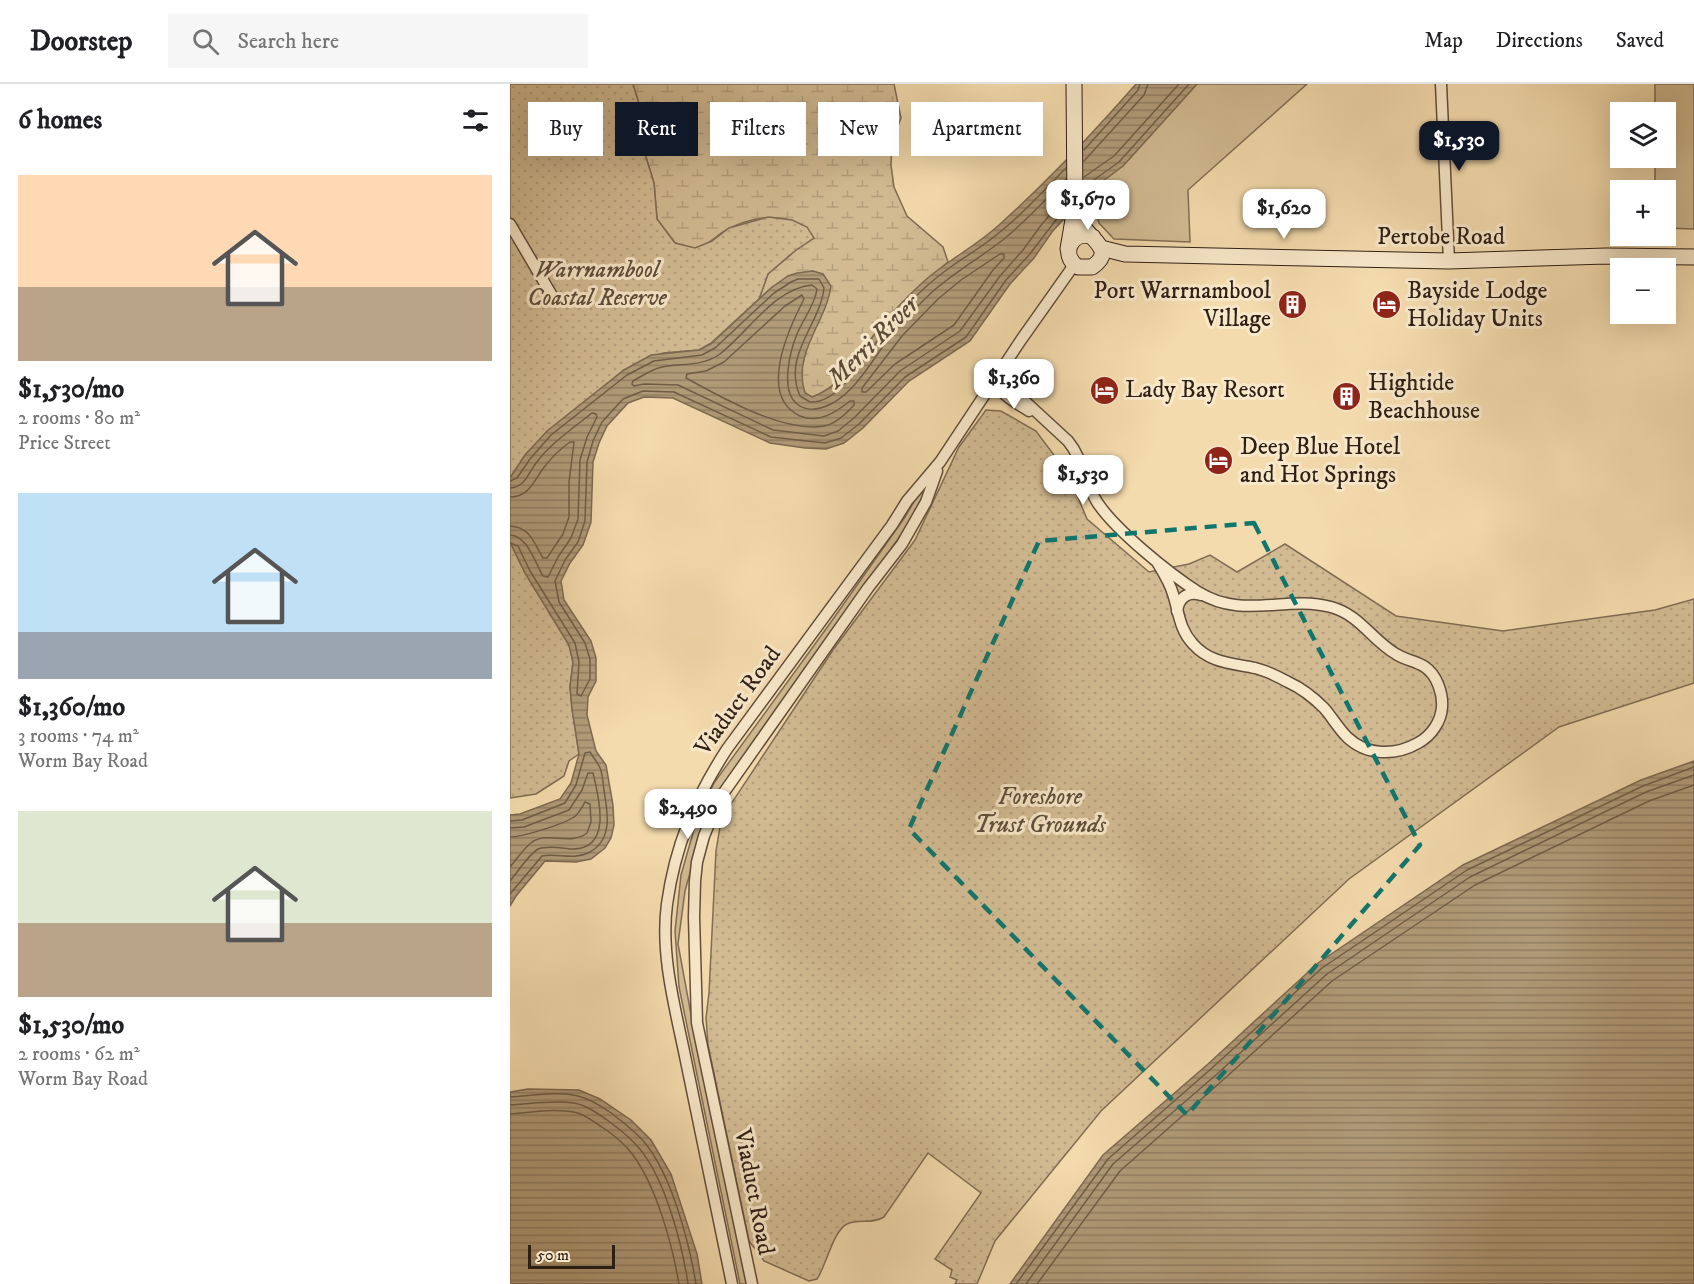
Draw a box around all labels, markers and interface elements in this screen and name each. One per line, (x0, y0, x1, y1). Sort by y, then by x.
search box (168, 14, 588, 68)
text: Doorstep (30, 24, 132, 59)
icon: search (189, 25, 222, 58)
text: Search here (237, 28, 339, 55)
text: Map (1424, 28, 1463, 54)
text: Directions (1496, 28, 1583, 54)
text: Saved (1616, 28, 1664, 54)
chip: Buy (528, 102, 603, 156)
chip: Rent (615, 102, 698, 156)
chip: Filters (710, 102, 806, 156)
chip: New (818, 102, 899, 156)
chip: Apartment (911, 102, 1043, 156)
map controls (1610, 102, 1676, 324)
button: layers (1610, 102, 1676, 168)
text: 6 homes (18, 104, 102, 137)
icon: filters (459, 104, 492, 137)
pin: $1,530 (1410, 121, 1508, 172)
text: $1,530 (1433, 128, 1485, 153)
pin: $1,670 (1039, 180, 1137, 231)
button: + (1610, 180, 1676, 246)
text: $1,670 (1060, 187, 1116, 212)
pin: $1,620 (1235, 189, 1333, 240)
text: $1,620 (1257, 196, 1311, 221)
icon: home (201, 214, 309, 322)
street label: Pertobe Road (1377, 222, 1505, 252)
park label: Warrnambool Coastal Reserve (527, 255, 668, 313)
button: − (1610, 258, 1676, 324)
place label: Port Warrnambool Village (1093, 276, 1272, 334)
place label: Bayside Lodge Holiday Units (1407, 276, 1548, 334)
water label: Merri River (818, 287, 928, 397)
building icon: Port Warrnambool Village (1276, 289, 1308, 321)
hotel icon: Bayside Lodge Holiday Units (1370, 289, 1402, 321)
pin: $1,360 (965, 359, 1063, 410)
text: $1,360 (988, 366, 1040, 391)
place label: Hightide Beachhouse (1368, 368, 1480, 426)
text: $1,530/mo (18, 373, 124, 406)
hotel icon: Lady Bay Resort (1088, 374, 1120, 406)
place label: Lady Bay Resort (1125, 375, 1285, 405)
building icon: Hightide Beachhouse (1331, 381, 1363, 413)
text: 2 rooms · 80 m² (18, 406, 140, 431)
text: Price Street (18, 431, 111, 456)
place label: Deep Blue Hotel and Hot Springs (1240, 432, 1401, 490)
hotel icon: Deep Blue Hotel and Hot Springs (1203, 445, 1235, 477)
pin: $1,530 (1034, 455, 1132, 506)
text: $1,530 (1057, 462, 1109, 487)
icon: home (201, 532, 309, 640)
street label: Viaduct Road (688, 640, 788, 762)
text: $1,360/mo (18, 691, 125, 724)
text: 3 rooms · 74 m² (18, 724, 139, 749)
text: Worm Bay Road (18, 749, 148, 774)
park label: Foreshore Trust Grounds (974, 782, 1107, 840)
pin: $2,490 (639, 789, 737, 840)
text: $2,490 (659, 796, 717, 821)
icon: home (201, 850, 309, 958)
text: $1,530/mo (18, 1009, 124, 1042)
text: 2 rooms · 62 m² (18, 1042, 140, 1067)
text: Worm Bay Road (18, 1067, 148, 1092)
street label: Viaduct Road (727, 1125, 781, 1258)
scale bar (528, 1242, 615, 1270)
text: 50 m (537, 1245, 569, 1265)

